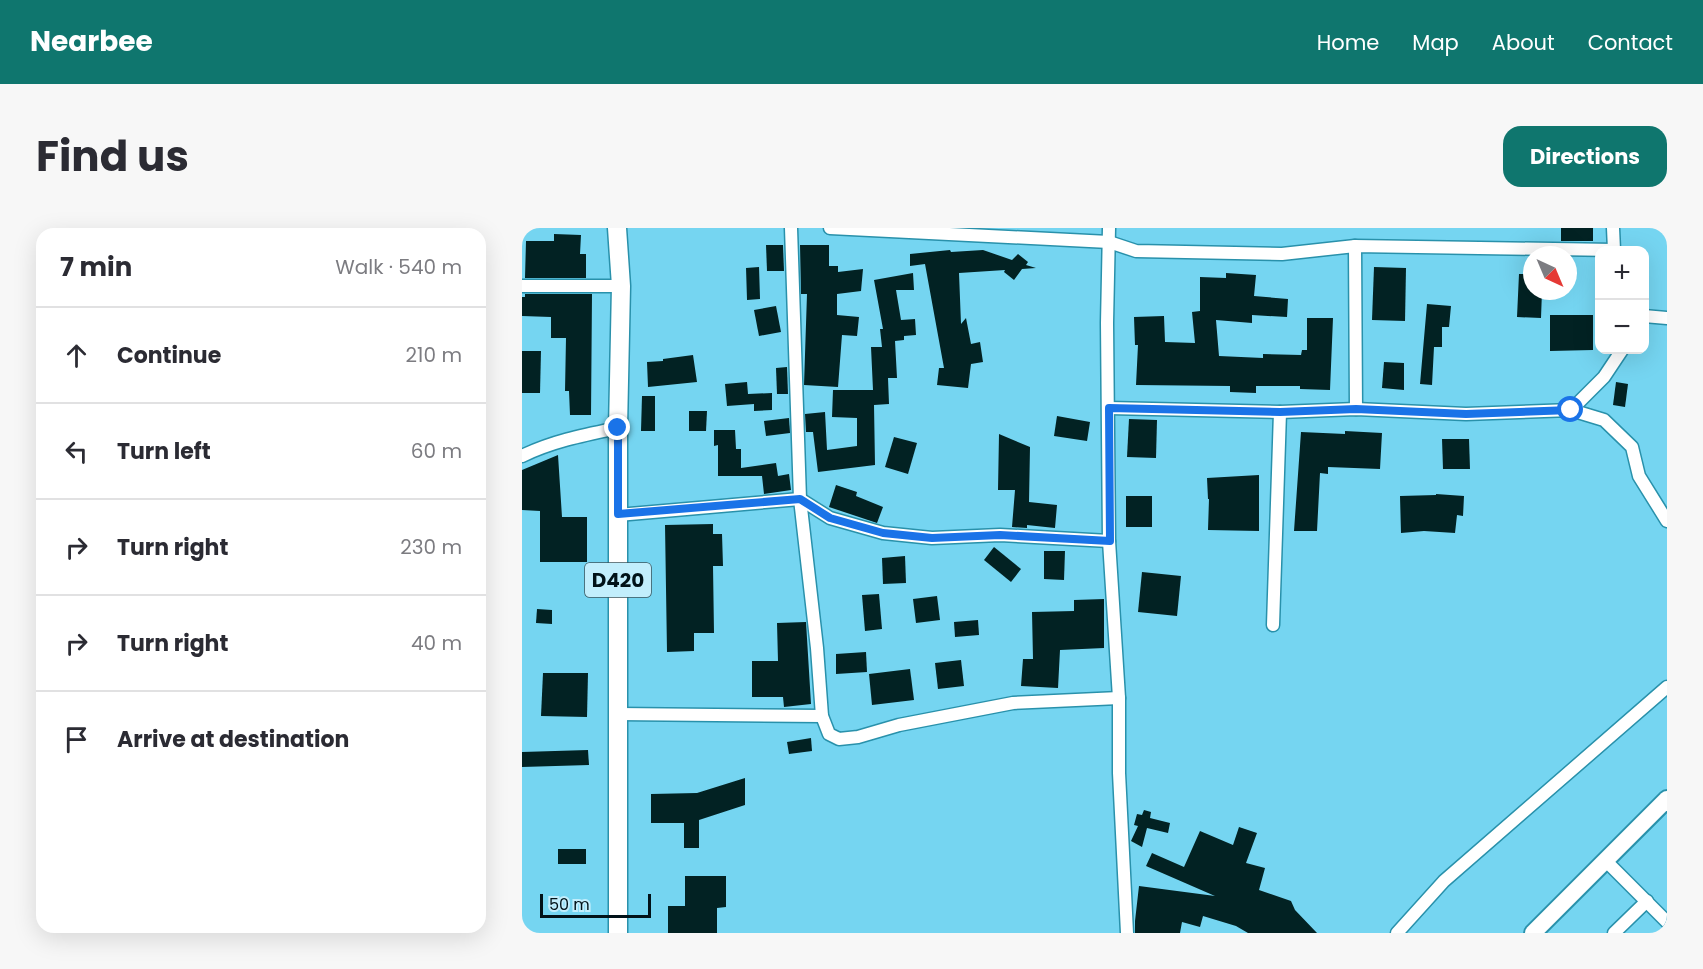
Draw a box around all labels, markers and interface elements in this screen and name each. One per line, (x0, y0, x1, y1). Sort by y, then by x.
text: Nearbee (30, 22, 153, 61)
text: Home (1317, 28, 1379, 57)
text: Map (1412, 28, 1459, 57)
text: About (1492, 28, 1555, 57)
text: Contact (1588, 28, 1673, 57)
button: Directions (1503, 126, 1667, 187)
text: Find us (36, 127, 189, 186)
north arrow (1523, 246, 1577, 300)
map controls (1595, 246, 1649, 354)
button: + (1595, 246, 1649, 300)
text: 7 min (60, 249, 132, 285)
text: Walk · 540 m (335, 253, 462, 281)
button: − (1595, 300, 1649, 354)
icon: ahead (60, 339, 93, 372)
text: Continue (117, 340, 221, 371)
text: 210 m (406, 341, 462, 369)
route start (1557, 396, 1583, 422)
route end (604, 414, 630, 440)
icon: left (60, 435, 93, 468)
text: Turn left (117, 436, 211, 467)
text: 60 m (411, 437, 462, 465)
icon: right (60, 531, 93, 564)
text: Turn right (117, 532, 228, 563)
text: 230 m (400, 533, 462, 561)
road number: D420 (585, 563, 651, 597)
icon: right (60, 627, 93, 660)
text: Turn right (117, 628, 228, 659)
text: 40 m (411, 629, 462, 657)
icon: arrive (60, 723, 93, 756)
text: Arrive at destination (117, 724, 349, 755)
scale bar (540, 891, 651, 918)
text: 50 m (549, 893, 590, 916)

